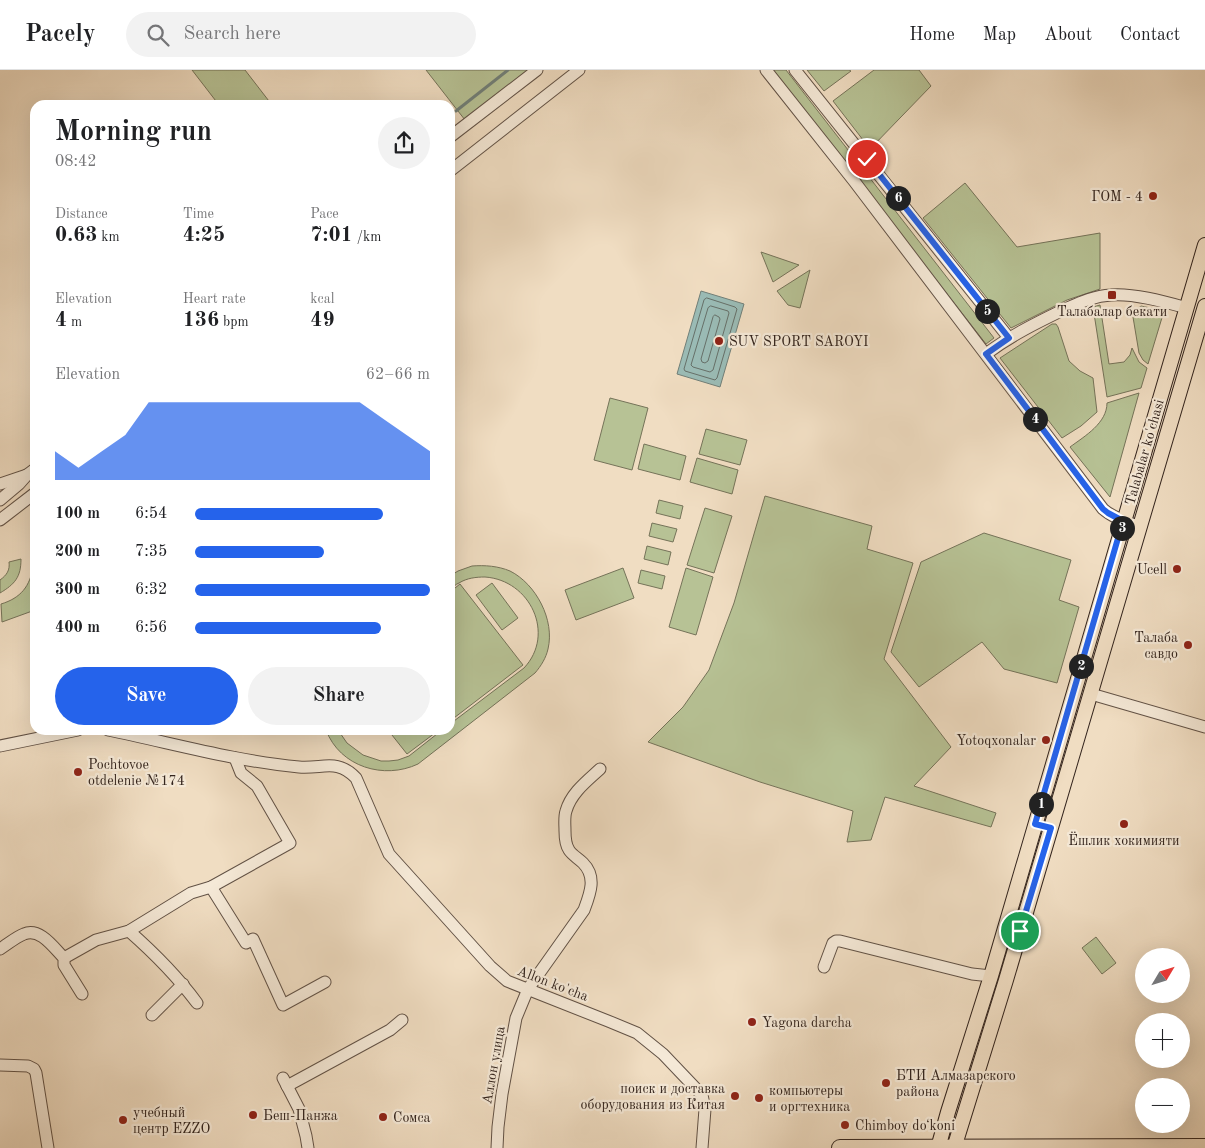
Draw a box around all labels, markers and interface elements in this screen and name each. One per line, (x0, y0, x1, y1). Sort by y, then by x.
search box (126, 12, 476, 57)
icon: search (144, 21, 172, 49)
text: Pacely (25, 23, 96, 47)
text: Search here (184, 25, 281, 44)
text: Home (909, 26, 955, 44)
text: Map (983, 26, 1016, 44)
text: About (1044, 26, 1092, 44)
text: Contact (1120, 26, 1180, 44)
button: share (378, 117, 430, 169)
text: Morning run (55, 119, 212, 147)
pin (846, 138, 888, 180)
icon: check (853, 145, 881, 173)
text: 08:42 (55, 154, 97, 170)
pin: 6 (886, 186, 910, 210)
place label: ГОМ - 4 (1091, 190, 1143, 204)
marker: ГОМ - 4 (1147, 190, 1159, 202)
text: 6 (894, 191, 903, 205)
text: Distance (55, 207, 108, 221)
text: Time (183, 207, 214, 221)
text: Pace (310, 207, 339, 221)
text: 0.63 (55, 225, 97, 246)
text: 4:25 (183, 225, 225, 246)
text: 7:01 (310, 225, 353, 246)
text: km (97, 230, 120, 244)
text: /km (353, 230, 381, 244)
marker: Талабалар бекати (1106, 289, 1118, 301)
text: Elevation (55, 292, 112, 306)
text: Heart rate (183, 292, 246, 306)
text: kcal (310, 292, 334, 306)
pin: 5 (974, 298, 1000, 324)
text: 5 (983, 304, 992, 318)
place label: Талабалар бекати (1057, 305, 1167, 319)
text: 4 (55, 310, 67, 331)
text: 136 (183, 310, 219, 331)
text: 49 (310, 310, 335, 331)
text: m (67, 315, 82, 329)
text: bpm (219, 315, 249, 329)
marker: SUV SPORT SAROYI (713, 335, 725, 347)
place label: SUV SPORT SAROYI (729, 335, 869, 349)
text: Elevation (55, 367, 120, 383)
text: 62–66 m (366, 367, 430, 383)
street label: Talabalar ko'chasi (1123, 398, 1167, 507)
pin: 4 (1022, 406, 1048, 432)
text: 4 (1031, 412, 1040, 426)
text: 100 m (55, 506, 100, 522)
text: 6:54 (135, 506, 167, 522)
pin: 3 (1110, 516, 1134, 540)
text: 3 (1118, 521, 1127, 535)
text: 200 m (55, 544, 100, 560)
text: 7:35 (135, 544, 167, 560)
place label: Ucell (1137, 563, 1167, 577)
marker: Ucell (1171, 563, 1183, 575)
text: 300 m (55, 582, 100, 598)
text: 6:32 (135, 582, 167, 598)
text: 400 m (55, 620, 100, 636)
text: 6:56 (135, 620, 167, 636)
place label: Талаба савдо (1134, 631, 1178, 661)
marker: Талаба савдо (1182, 639, 1194, 651)
pin: 2 (1068, 654, 1094, 678)
text: 2 (1077, 659, 1086, 673)
button: Save (55, 667, 238, 725)
button: Share (248, 667, 430, 725)
place label: Yotoqxonalar (956, 734, 1036, 748)
marker: Yotoqxonalar (1040, 734, 1052, 746)
place label: Pochtovoe otdelenie №174 (88, 758, 185, 788)
marker: Pochtovoe otdelenie №174 (72, 766, 84, 778)
pin: 1 (1028, 792, 1054, 816)
text: 1 (1037, 797, 1046, 811)
marker: Ёшлик хокимияти (1118, 818, 1130, 830)
place label: Ёшлик хокимияти (1068, 831, 1180, 848)
pin (999, 910, 1041, 952)
icon: arrive (1006, 917, 1034, 945)
north arrow (1135, 948, 1190, 1002)
map controls (1135, 948, 1190, 1133)
street label: Allon ko'cha (515, 964, 590, 1004)
button: + (1135, 1013, 1190, 1068)
marker: Yagona darcha (746, 1016, 758, 1028)
place label: Yagona darcha (762, 1016, 852, 1030)
street label: Аллон улица (480, 1025, 508, 1105)
place label: БТИ Алмазарского района (896, 1069, 1016, 1099)
marker: БТИ Алмазарского района (880, 1077, 892, 1089)
button: − (1135, 1078, 1190, 1133)
place label: поиск и доставка оборудования из Китая (581, 1082, 725, 1112)
place label: компьютеры и оргтехника (769, 1084, 850, 1114)
marker: поиск и доставка оборудования из Китая (729, 1090, 741, 1102)
marker: компьютеры и оргтехника (753, 1092, 765, 1104)
place label: учебный центр ЕZZO (133, 1106, 210, 1136)
marker: Беш-Панжа (247, 1109, 259, 1121)
place label: Беш-Панжа (263, 1109, 338, 1123)
marker: Сомса (377, 1111, 389, 1123)
place label: Сомса (393, 1111, 430, 1125)
marker: учебный центр ЕZZO (117, 1114, 129, 1126)
place label: Chimboy doʻkoni (855, 1118, 955, 1133)
marker: Chimboy doʻkoni (839, 1119, 851, 1131)

